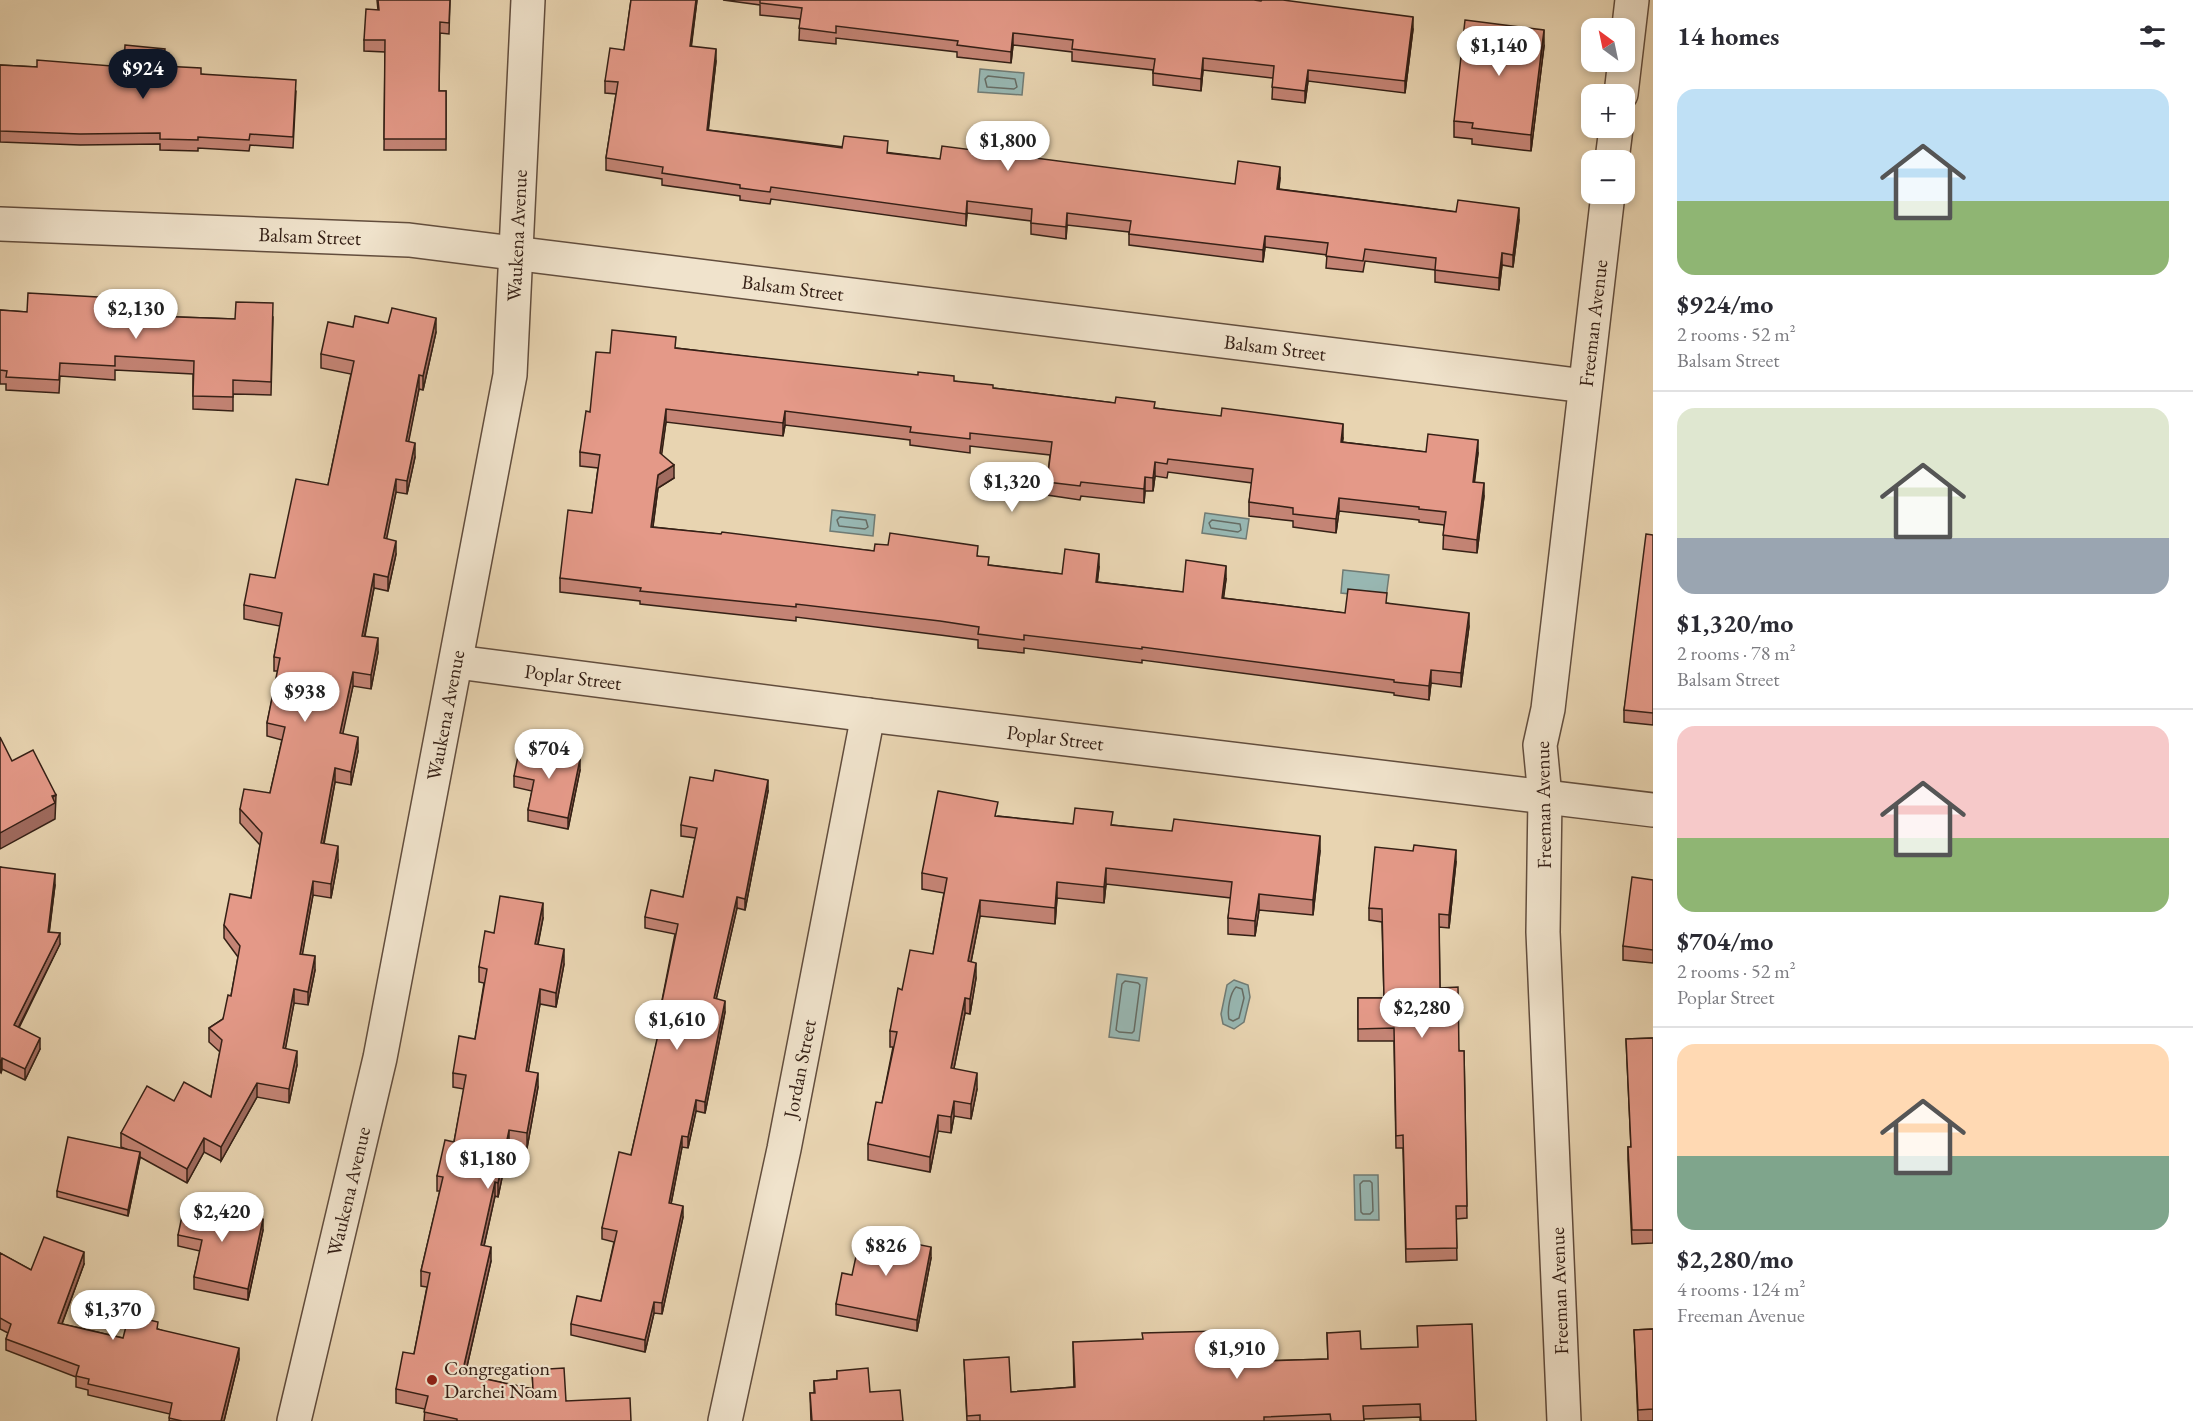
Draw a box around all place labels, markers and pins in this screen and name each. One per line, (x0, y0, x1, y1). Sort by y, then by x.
pin: $1,140 (1450, 26, 1548, 77)
pin: $924 (107, 49, 179, 100)
pin: $1,800 (959, 121, 1057, 172)
pin: $2,130 (87, 289, 185, 340)
pin: $1,320 (963, 462, 1061, 513)
pin: $938 (269, 672, 341, 723)
pin: $704 (513, 729, 585, 780)
pin: $2,280 (1373, 988, 1471, 1039)
pin: $1,610 (628, 1000, 726, 1051)
pin: $1,180 (439, 1139, 537, 1190)
pin: $2,420 (173, 1192, 271, 1243)
pin: $826 (850, 1226, 922, 1277)
pin: $1,370 (64, 1290, 162, 1341)
pin: $1,910 (1188, 1329, 1286, 1380)
place label: Congregation Darchei Noam (444, 1355, 558, 1404)
marker: Congregation Darchei Noam (425, 1373, 439, 1387)

